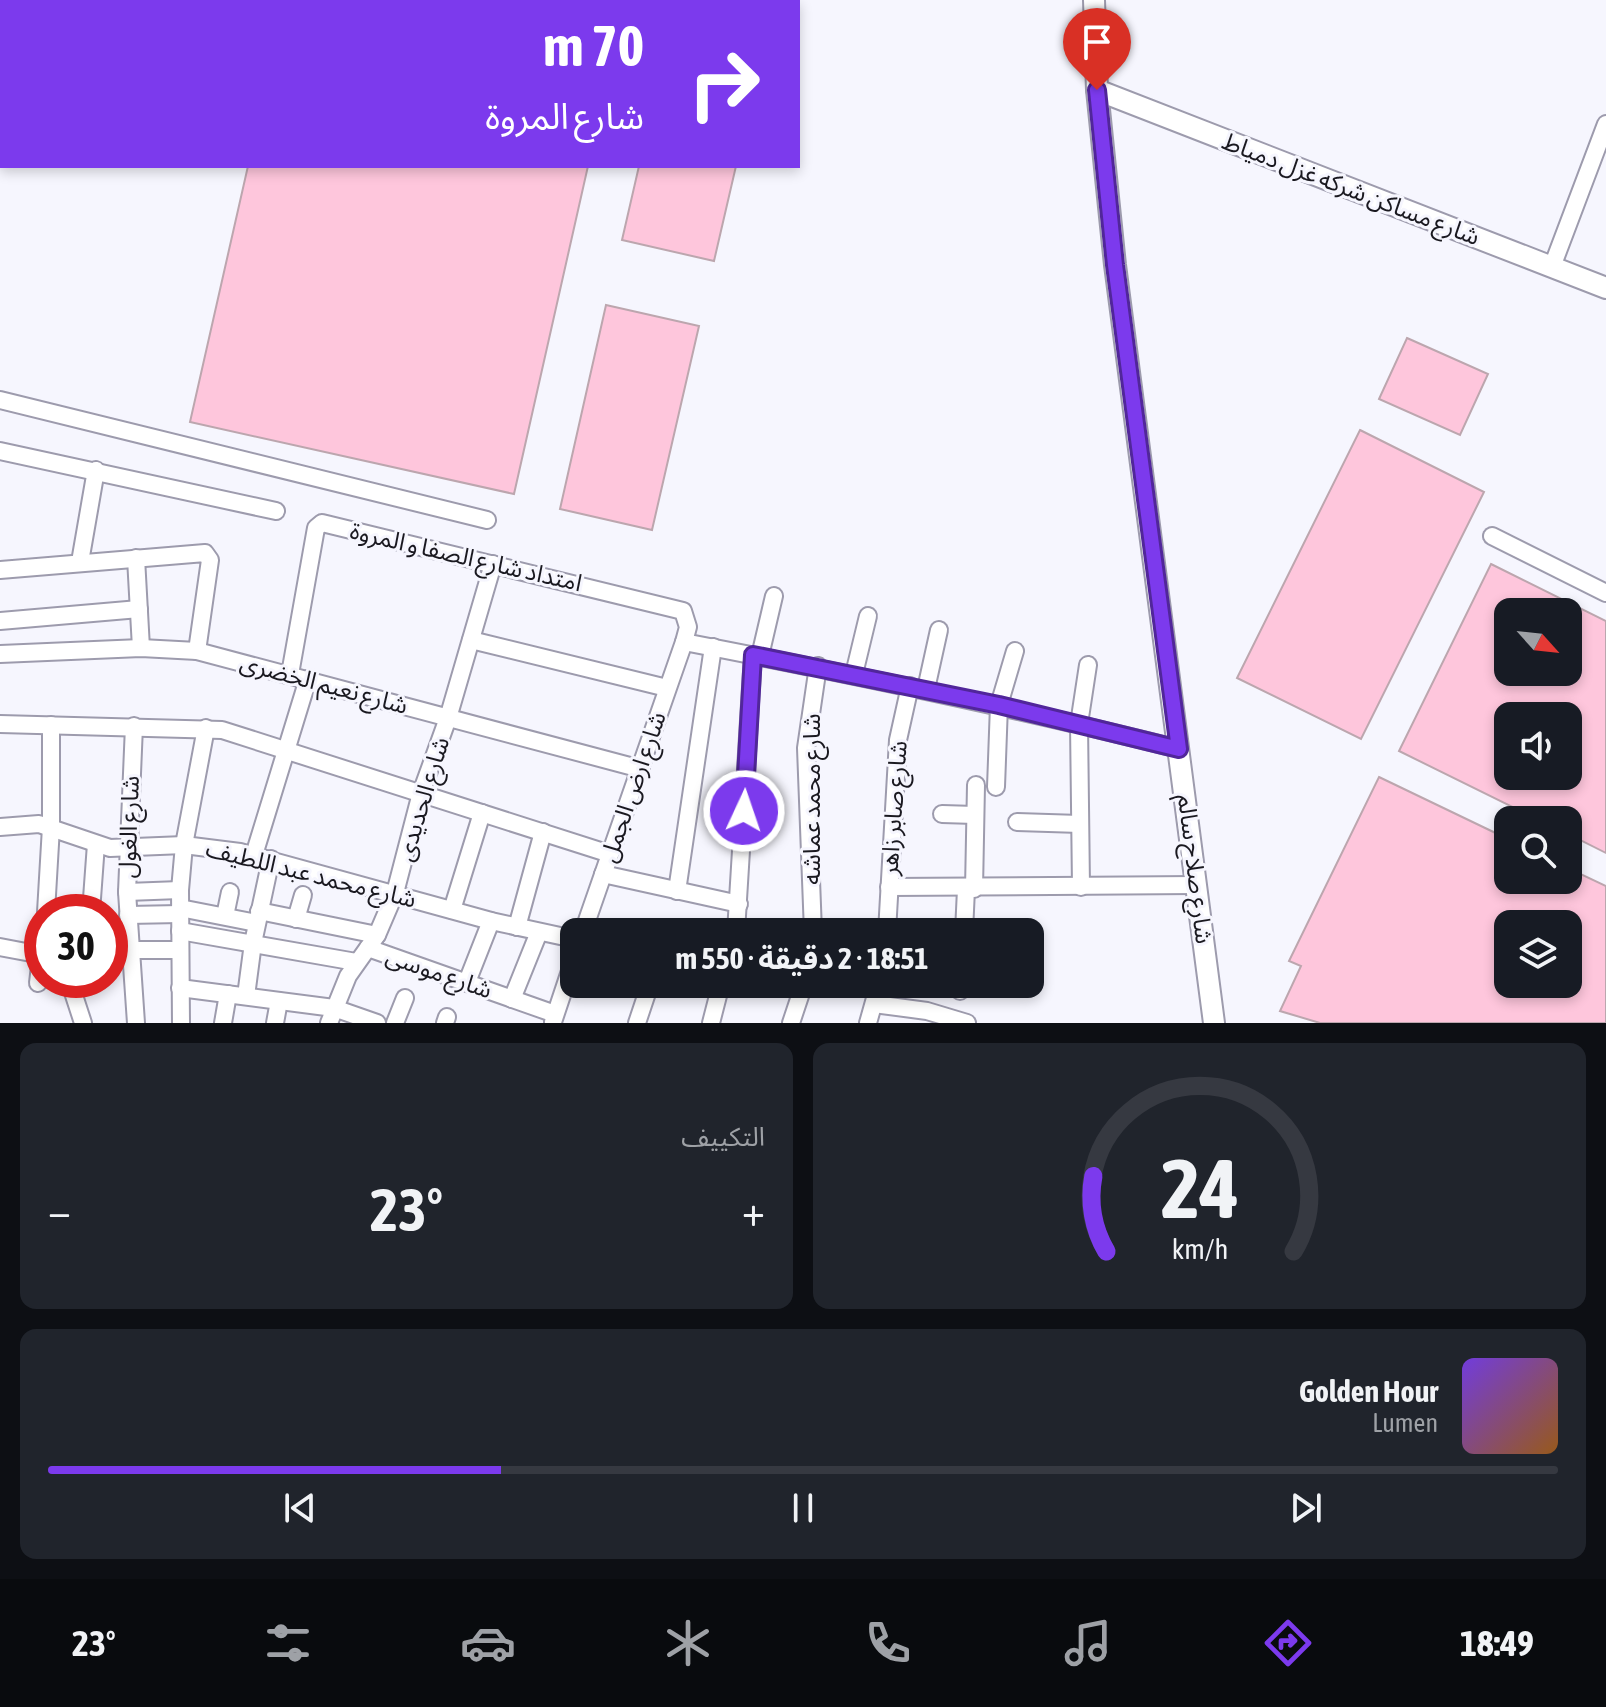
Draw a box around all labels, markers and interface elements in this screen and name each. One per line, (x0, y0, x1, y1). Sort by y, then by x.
pin (1063, 8, 1131, 90)
text: 70 m (543, 14, 644, 78)
icon: arrive (1075, 20, 1119, 64)
icon: right (672, 32, 776, 136)
text: شارع المروة (485, 95, 644, 137)
street label: شارع مساكن شركه غزل دمياط (1217, 127, 1484, 254)
street label: امتداد شارع الصفا و المروة (347, 517, 585, 600)
north arrow (1494, 598, 1582, 686)
map controls (1494, 598, 1582, 998)
street label: شارع نعيم الخضرى (236, 648, 411, 723)
button: sound (1494, 702, 1582, 790)
street label: شارع ارض الجمل (594, 708, 675, 867)
street label: شارع محمد عماشه (798, 713, 829, 885)
street label: شارع الحديدى (391, 734, 458, 865)
street label: شارع صابر زاهر (875, 740, 916, 878)
position arrow (702, 769, 786, 853)
street label: شارع الغول (113, 775, 148, 879)
street label: شارع صلاح سالم (1169, 793, 1218, 946)
button: search (1494, 806, 1582, 894)
street label: شارع محمد عبد اللطيف (202, 834, 419, 917)
speed limit sign: 30 (24, 894, 128, 998)
button: layers (1494, 910, 1582, 998)
text: 18:51 · 2 دقيقة · 550 m (676, 941, 928, 975)
street label: شارع موسى (381, 942, 496, 1007)
text: التكييف (681, 1122, 765, 1152)
text: 24 (1160, 1140, 1239, 1236)
text: 23° (370, 1175, 443, 1244)
text: − (48, 1185, 71, 1235)
text: + (742, 1185, 765, 1235)
text: km/h (1171, 1232, 1228, 1265)
text: Golden Hour (1299, 1374, 1438, 1408)
text: Lumen (1372, 1408, 1438, 1438)
icon: previous (278, 1486, 322, 1530)
icon: pause (781, 1486, 825, 1530)
icon: next (1284, 1486, 1328, 1530)
icon: filters (260, 1615, 316, 1671)
icon: car (460, 1615, 516, 1671)
icon: climate (660, 1615, 716, 1671)
icon: phone (860, 1615, 916, 1671)
icon: music (1060, 1615, 1116, 1671)
icon: directions (1260, 1615, 1316, 1671)
text: 23° (72, 1622, 116, 1664)
text: 18:49 (1460, 1622, 1534, 1664)

